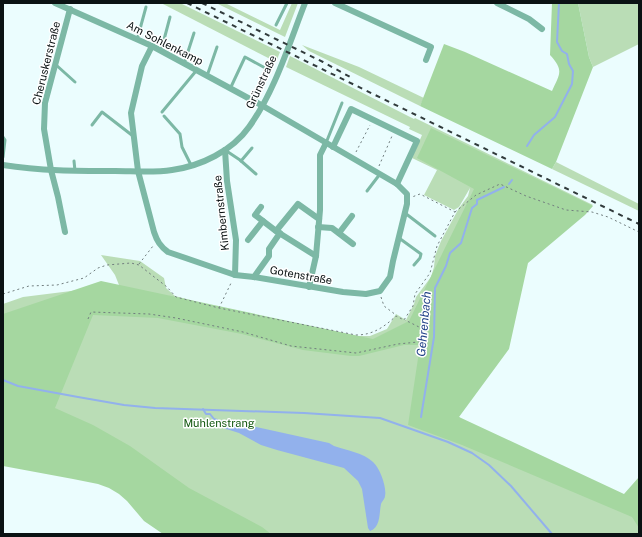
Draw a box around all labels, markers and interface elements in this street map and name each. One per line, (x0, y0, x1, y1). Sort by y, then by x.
street label: Am Sohlenkamp (125, 19, 205, 68)
street label: Cheruskerstraße (30, 20, 62, 106)
street label: Grünstraße (243, 53, 279, 111)
street label: Kimbernstraße (211, 175, 231, 251)
street label: Gotenstraße (269, 264, 333, 286)
water label: Gehrenbach (414, 290, 434, 357)
park label: Mühlenstrang (183, 417, 255, 429)

